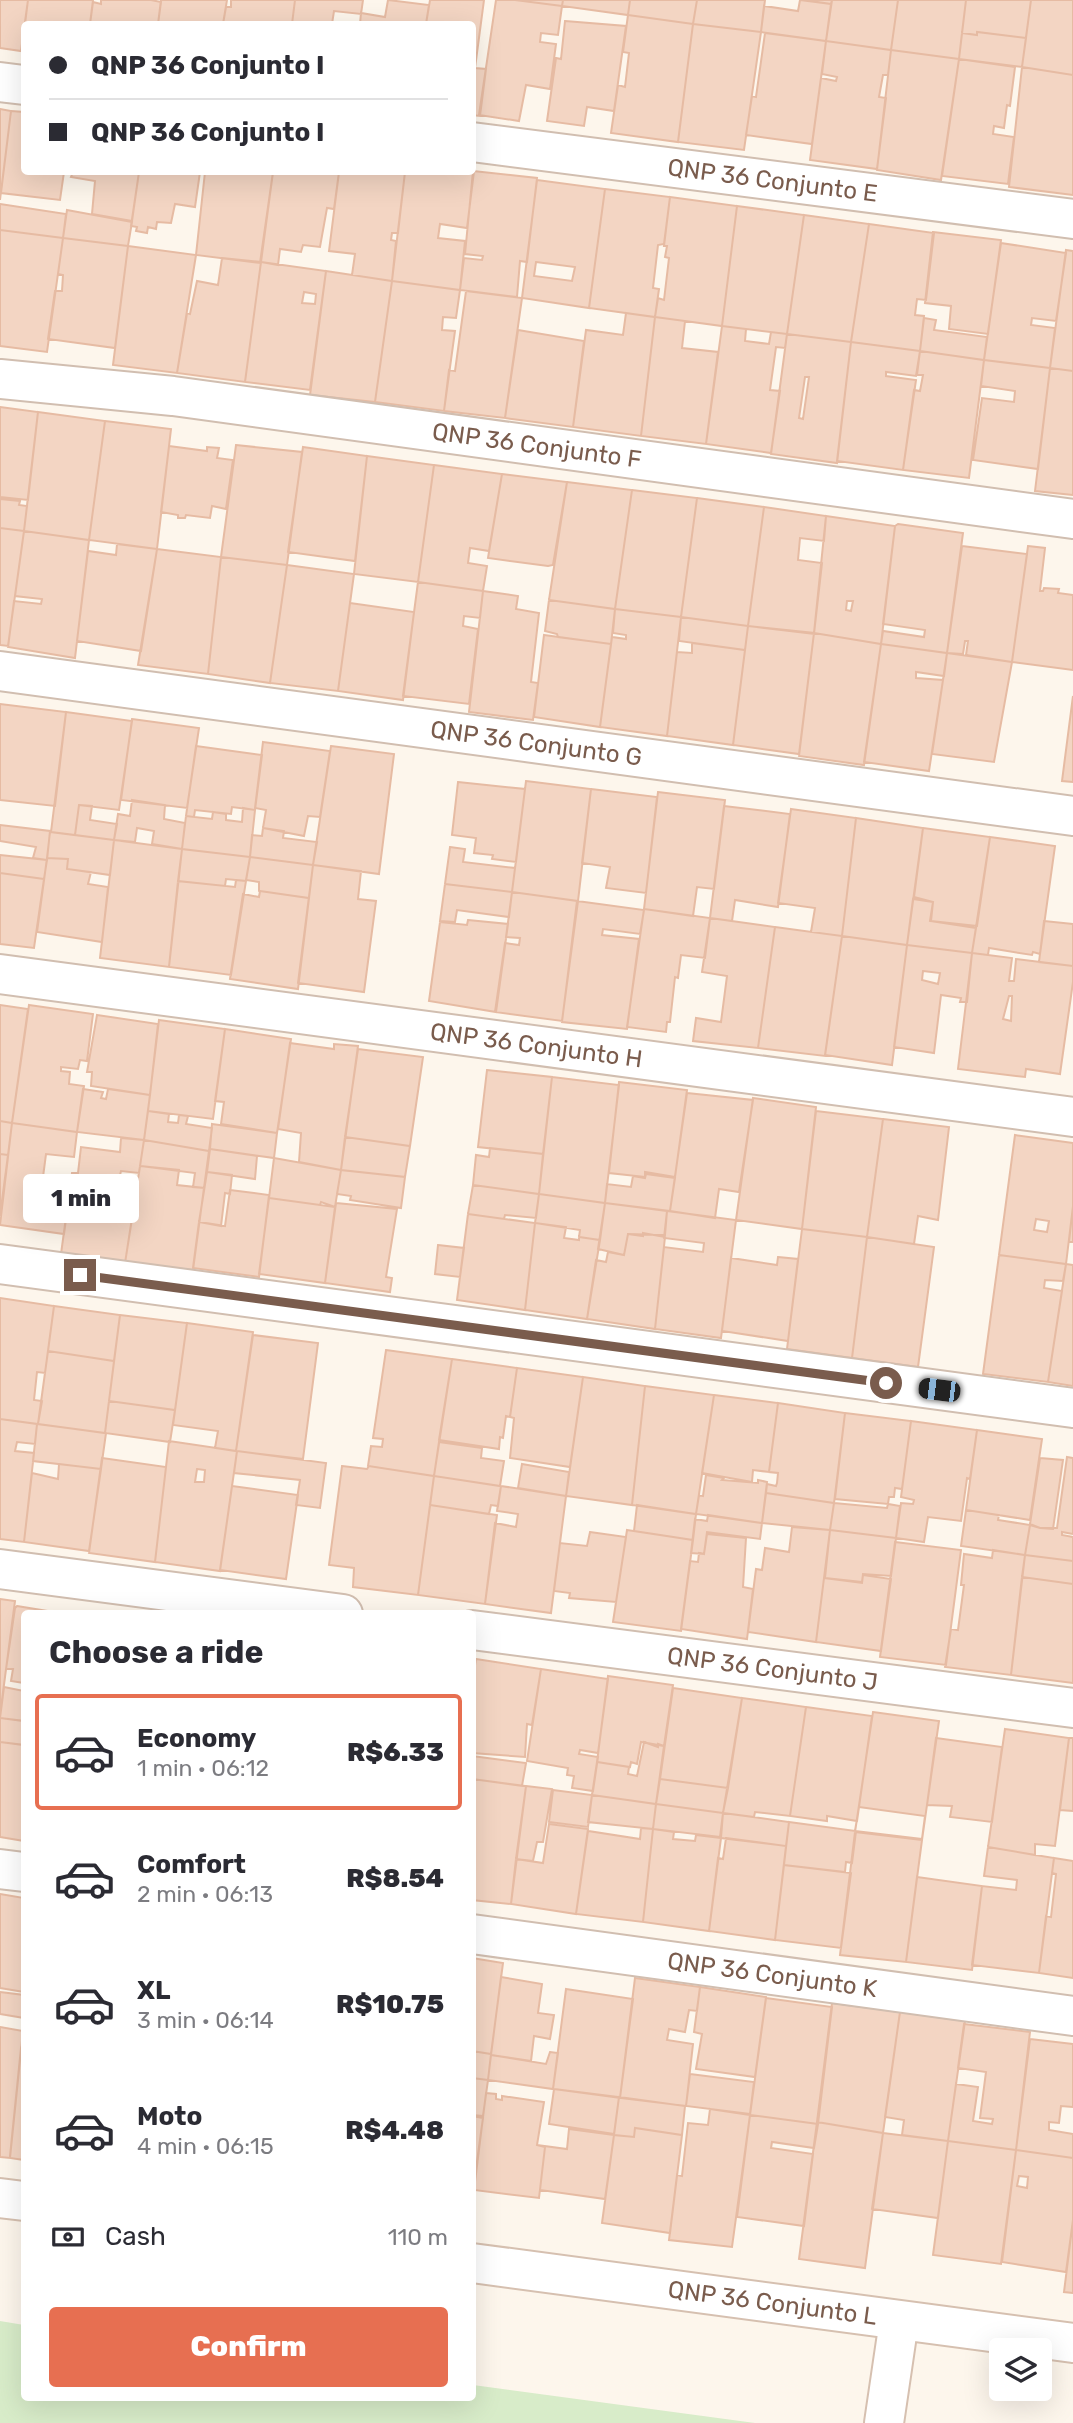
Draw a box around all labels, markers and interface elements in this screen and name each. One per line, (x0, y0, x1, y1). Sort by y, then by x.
text: QNP 36 Conjunto I (91, 50, 324, 81)
text: QNP 36 Conjunto I (91, 117, 324, 148)
street label: QNP 36 Conjunto E (666, 153, 879, 208)
street label: QNP 36 Conjunto F (430, 418, 643, 474)
street label: QNP 36 Conjunto G (429, 715, 644, 772)
street label: QNP 36 Conjunto H (428, 1017, 644, 1073)
callout: 1 min (22, 1174, 138, 1222)
text: 1 min (51, 1184, 111, 1212)
route end (64, 1259, 96, 1291)
route start (870, 1367, 902, 1399)
car (917, 1377, 962, 1403)
text: Choose a ride (49, 1633, 263, 1671)
street label: QNP 36 Conjunto J (666, 1641, 879, 1697)
icon: car (53, 1721, 116, 1784)
text: Economy (137, 1723, 256, 1754)
text: R$6.33 (347, 1737, 444, 1768)
text: 1 min · 06:12 (137, 1754, 269, 1782)
icon: car (53, 1847, 116, 1910)
text: Comfort (137, 1849, 246, 1880)
text: R$8.54 (346, 1863, 444, 1894)
text: 2 min · 06:13 (137, 1880, 273, 1908)
street label: QNP 36 Conjunto K (666, 1947, 879, 2003)
icon: car (53, 1973, 116, 2036)
text: XL (137, 1975, 170, 2006)
text: R$10.75 (336, 1989, 444, 2020)
text: 3 min · 06:14 (137, 2006, 274, 2034)
icon: car (53, 2099, 116, 2162)
text: Moto (137, 2101, 202, 2132)
text: R$4.48 (345, 2115, 444, 2146)
text: 4 min · 06:15 (137, 2132, 274, 2160)
icon: cash (49, 2218, 87, 2256)
text: Cash (105, 2221, 166, 2252)
text: 110 m (388, 2223, 448, 2251)
street label: QNP 36 Conjunto L (666, 2275, 879, 2331)
button: Confirm (49, 2307, 448, 2387)
map controls (989, 2338, 1052, 2401)
button: layers (989, 2338, 1052, 2401)

